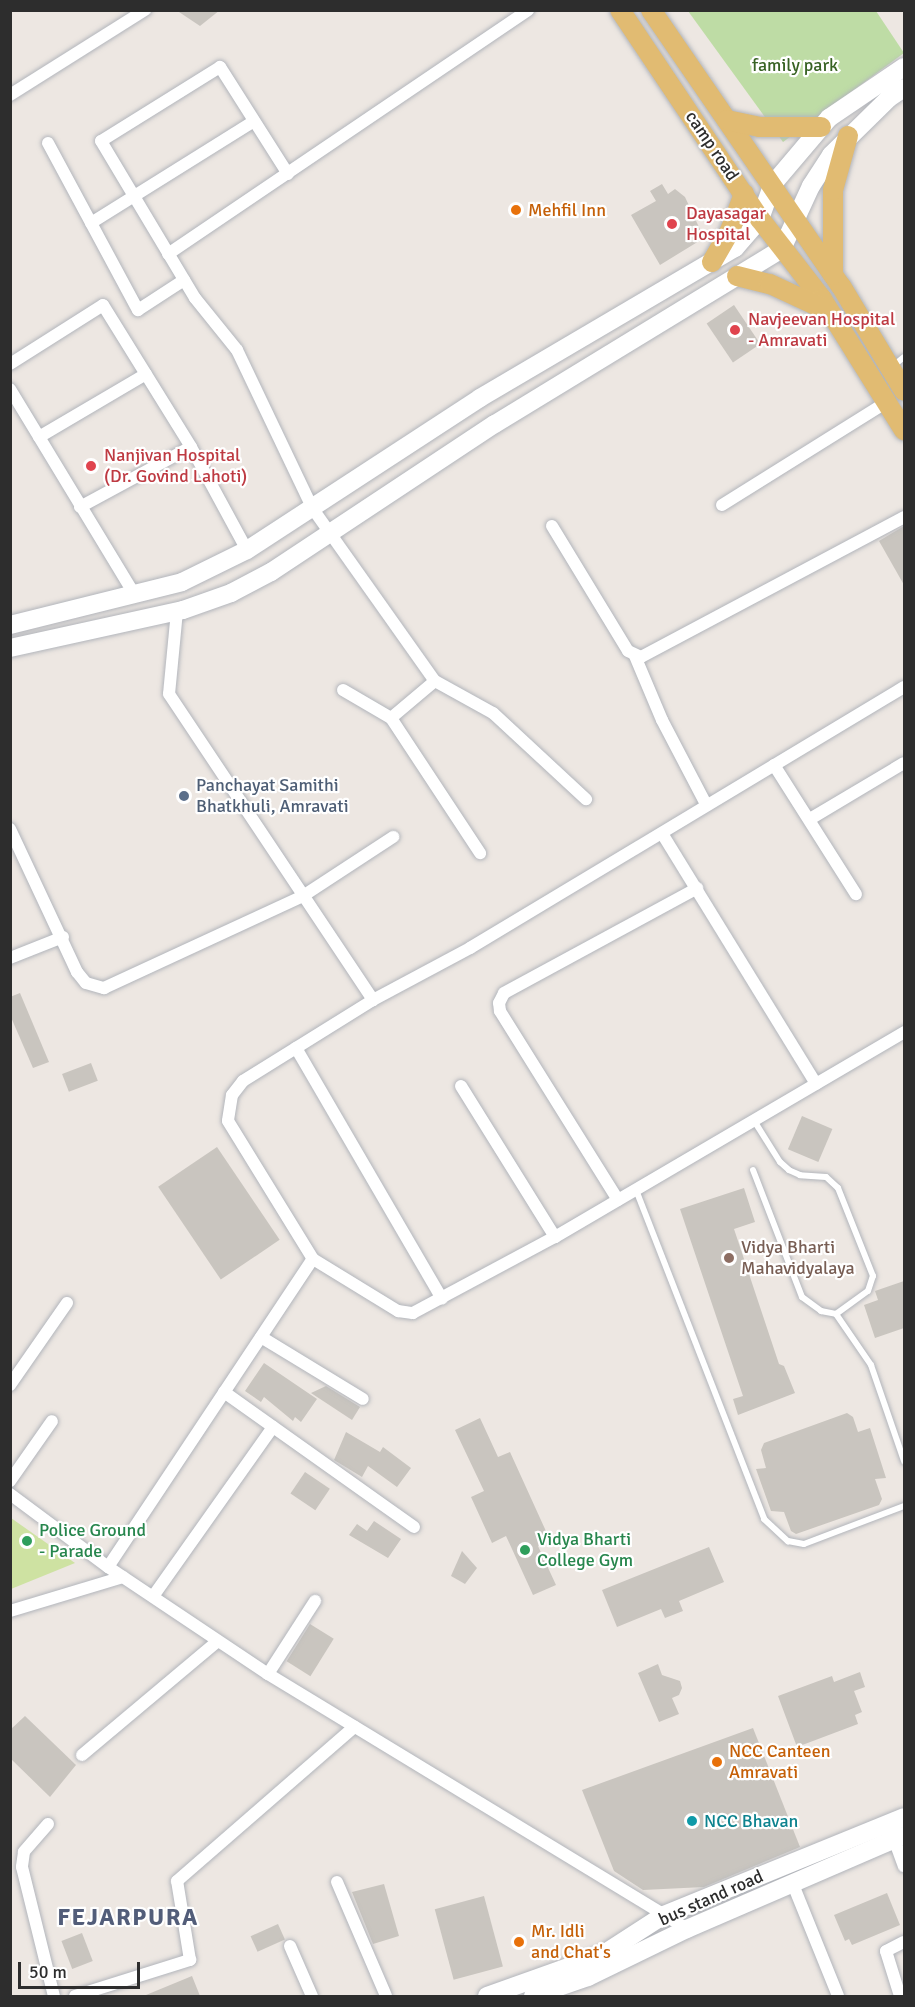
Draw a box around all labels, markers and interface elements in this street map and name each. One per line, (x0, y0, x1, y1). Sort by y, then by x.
park label: family park (752, 54, 838, 76)
street label: camp road (681, 107, 743, 185)
place label: Mehfil Inn (528, 199, 606, 221)
marker: Mehfil Inn (509, 203, 523, 217)
place label: Dayasagar Hospital (686, 203, 766, 246)
marker: Dayasagar Hospital (663, 215, 681, 233)
place label: Navjeevan Hospital - Amravati (748, 309, 895, 352)
marker: Navjeevan Hospital - Amravati (726, 321, 744, 339)
place label: Nanjivan Hospital (Dr. Govind Lahoti) (104, 445, 247, 488)
marker: Nanjivan Hospital (Dr. Govind Lahoti) (82, 457, 100, 475)
place label: Panchayat Samithi Bhatkhuli, Amravati (196, 775, 349, 818)
marker: Panchayat Samithi Bhatkhuli, Amravati (177, 789, 191, 803)
place label: Vidya Bharti Mahavidyalaya (741, 1237, 855, 1280)
marker: Vidya Bharti Mahavidyalaya (722, 1251, 736, 1265)
place label: Police Ground - Parade (39, 1520, 146, 1562)
place label: Vidya Bharti College Gym (537, 1529, 633, 1572)
marker: Police Ground - Parade (20, 1534, 34, 1548)
marker: Vidya Bharti College Gym (518, 1543, 532, 1557)
place label: NCC Canteen Amravati (729, 1741, 830, 1784)
marker: NCC Canteen Amravati (710, 1755, 724, 1769)
place label: NCC Bhavan (704, 1810, 798, 1832)
marker: NCC Bhavan (685, 1814, 699, 1828)
street label: bus stand road (655, 1865, 767, 1931)
district label: FEJARPURA (57, 1904, 199, 1932)
place label: Mr. Idli and Chat's (531, 1921, 611, 1964)
marker: Mr. Idli and Chat's (512, 1935, 526, 1949)
scale bar (21, 1950, 142, 1988)
text: 50 m (29, 1961, 67, 1983)

